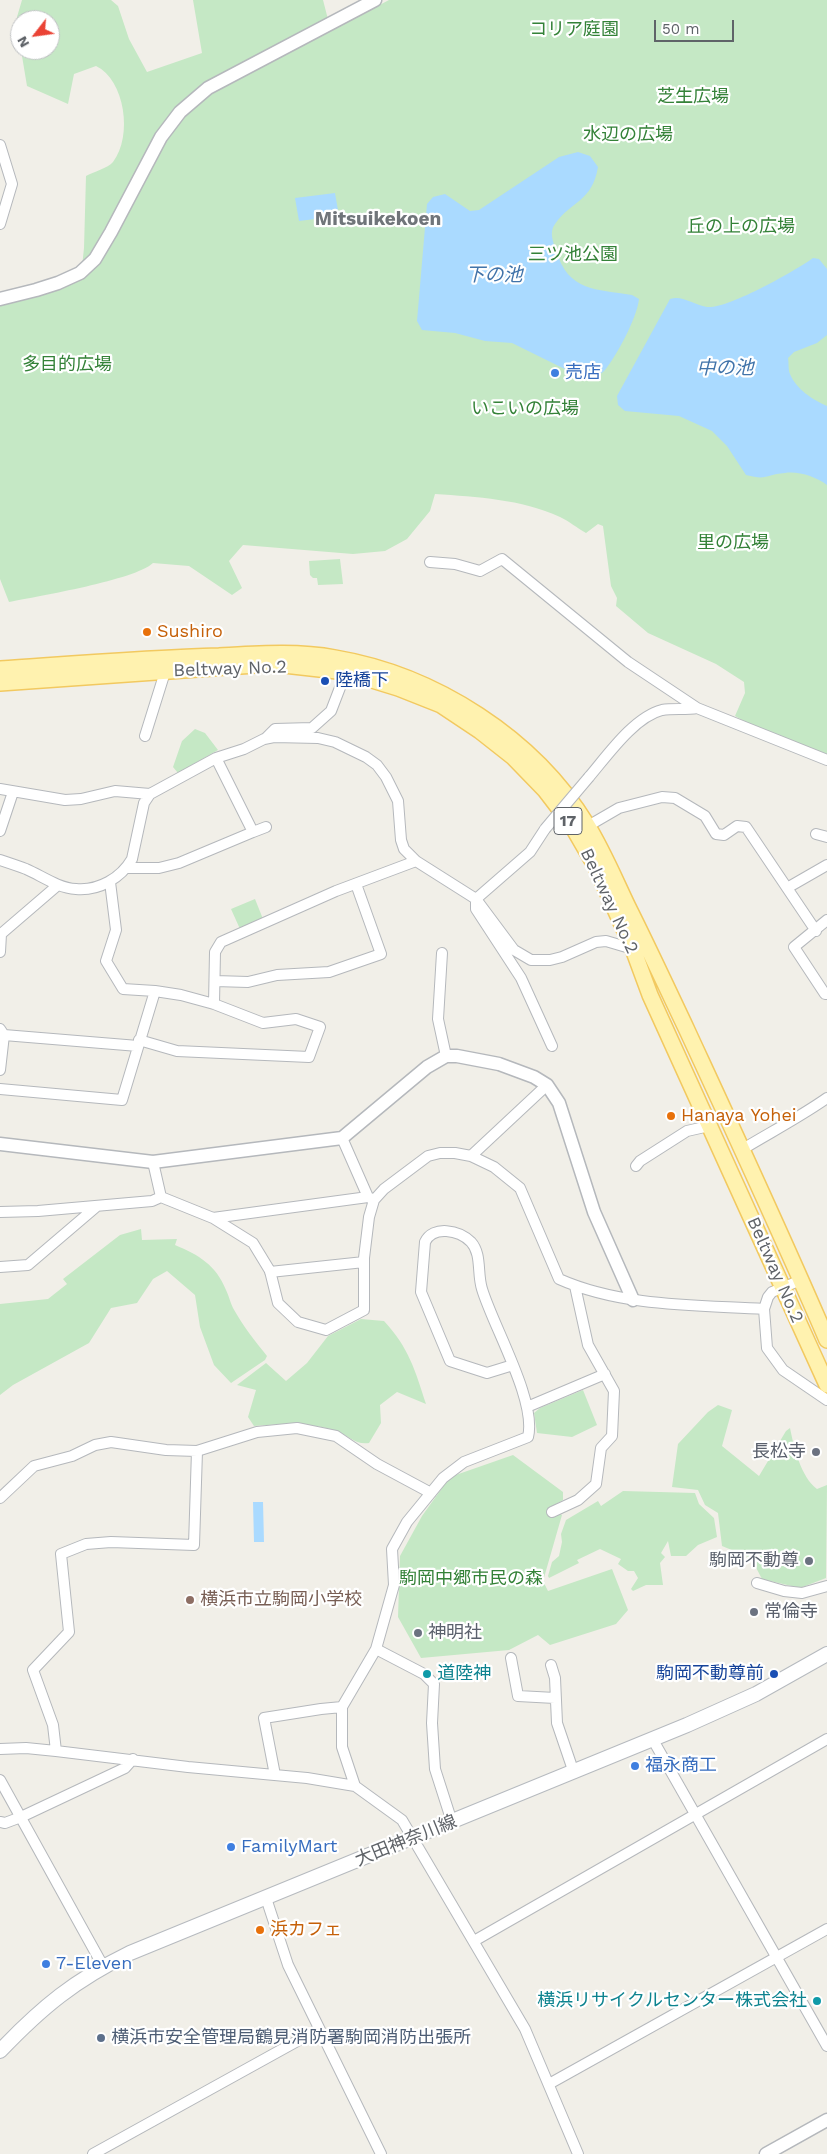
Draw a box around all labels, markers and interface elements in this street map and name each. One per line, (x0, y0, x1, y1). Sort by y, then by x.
north arrow (10, 10, 60, 60)
scale bar (657, 10, 737, 42)
park label: コリア庭園 (529, 19, 619, 41)
text: 50 m (662, 20, 699, 38)
text: N (13, 34, 32, 50)
park label: 芝生広場 (657, 86, 729, 108)
park label: 水辺の広場 (583, 124, 673, 146)
district label: Mitsuikekoen (315, 208, 441, 230)
park label: 丘の上の広場 (687, 216, 795, 238)
park label: 三ツ池公園 (528, 244, 618, 266)
water label: 下の池 (466, 264, 522, 286)
park label: 多目的広場 (22, 354, 112, 376)
water label: 中の池 (697, 357, 753, 379)
place label: 売店 (565, 362, 601, 384)
marker: 売店 (549, 367, 561, 379)
park label: いこいの広場 (471, 398, 579, 420)
park label: 里の広場 (697, 532, 769, 554)
place label: Sushiro (157, 621, 223, 643)
marker: Sushiro (141, 626, 153, 638)
street label: Beltway No.2 (173, 656, 287, 682)
place label: 陸橋下 (335, 670, 389, 692)
marker: 陸橋下 (319, 675, 331, 687)
road number: 17 (554, 808, 582, 834)
street label: Beltway No.2 (575, 845, 643, 957)
place label: Hanaya Yohei (681, 1105, 797, 1127)
marker: Hanaya Yohei (665, 1110, 677, 1122)
street label: Beltway No.2 (742, 1214, 808, 1326)
place label: 長松寺 (752, 1441, 806, 1463)
marker: 長松寺 (810, 1446, 822, 1458)
place label: 駒岡不動尊 (709, 1550, 799, 1572)
marker: 駒岡不動尊 (803, 1555, 815, 1567)
park label: 駒岡中郷市民の森 (399, 1568, 543, 1590)
place label: 横浜市立駒岡小学校 (200, 1589, 362, 1611)
marker: 横浜市立駒岡小学校 (184, 1594, 196, 1606)
place label: 常倫寺 (764, 1601, 818, 1623)
marker: 常倫寺 (748, 1606, 760, 1618)
place label: 神明社 (428, 1622, 482, 1644)
marker: 神明社 (412, 1627, 424, 1639)
place label: 道陸神 (437, 1663, 491, 1685)
place label: 駒岡不動尊前 (656, 1663, 764, 1685)
marker: 道陸神 (421, 1668, 433, 1680)
marker: 駒岡不動尊前 (768, 1668, 780, 1680)
place label: 福永商工 (645, 1755, 717, 1777)
marker: 福永商工 (629, 1760, 641, 1772)
street label: 大田神奈川線 (352, 1811, 460, 1871)
place label: FamilyMart (241, 1836, 337, 1858)
marker: FamilyMart (225, 1841, 237, 1853)
place label: 浜カフェ (270, 1919, 342, 1941)
marker: 浜カフェ (254, 1924, 266, 1936)
place label: 7-Eleven (56, 1953, 132, 1975)
marker: 7-Eleven (40, 1958, 52, 1970)
place label: 横浜リサイクルセンター株式会社 (537, 1990, 807, 2012)
marker: 横浜リサイクルセンター株式会社 (811, 1995, 823, 2007)
place label: 横浜市安全管理局鶴見消防署駒岡消防出張所 (111, 2027, 471, 2049)
marker: 横浜市安全管理局鶴見消防署駒岡消防出張所 (95, 2032, 107, 2044)

